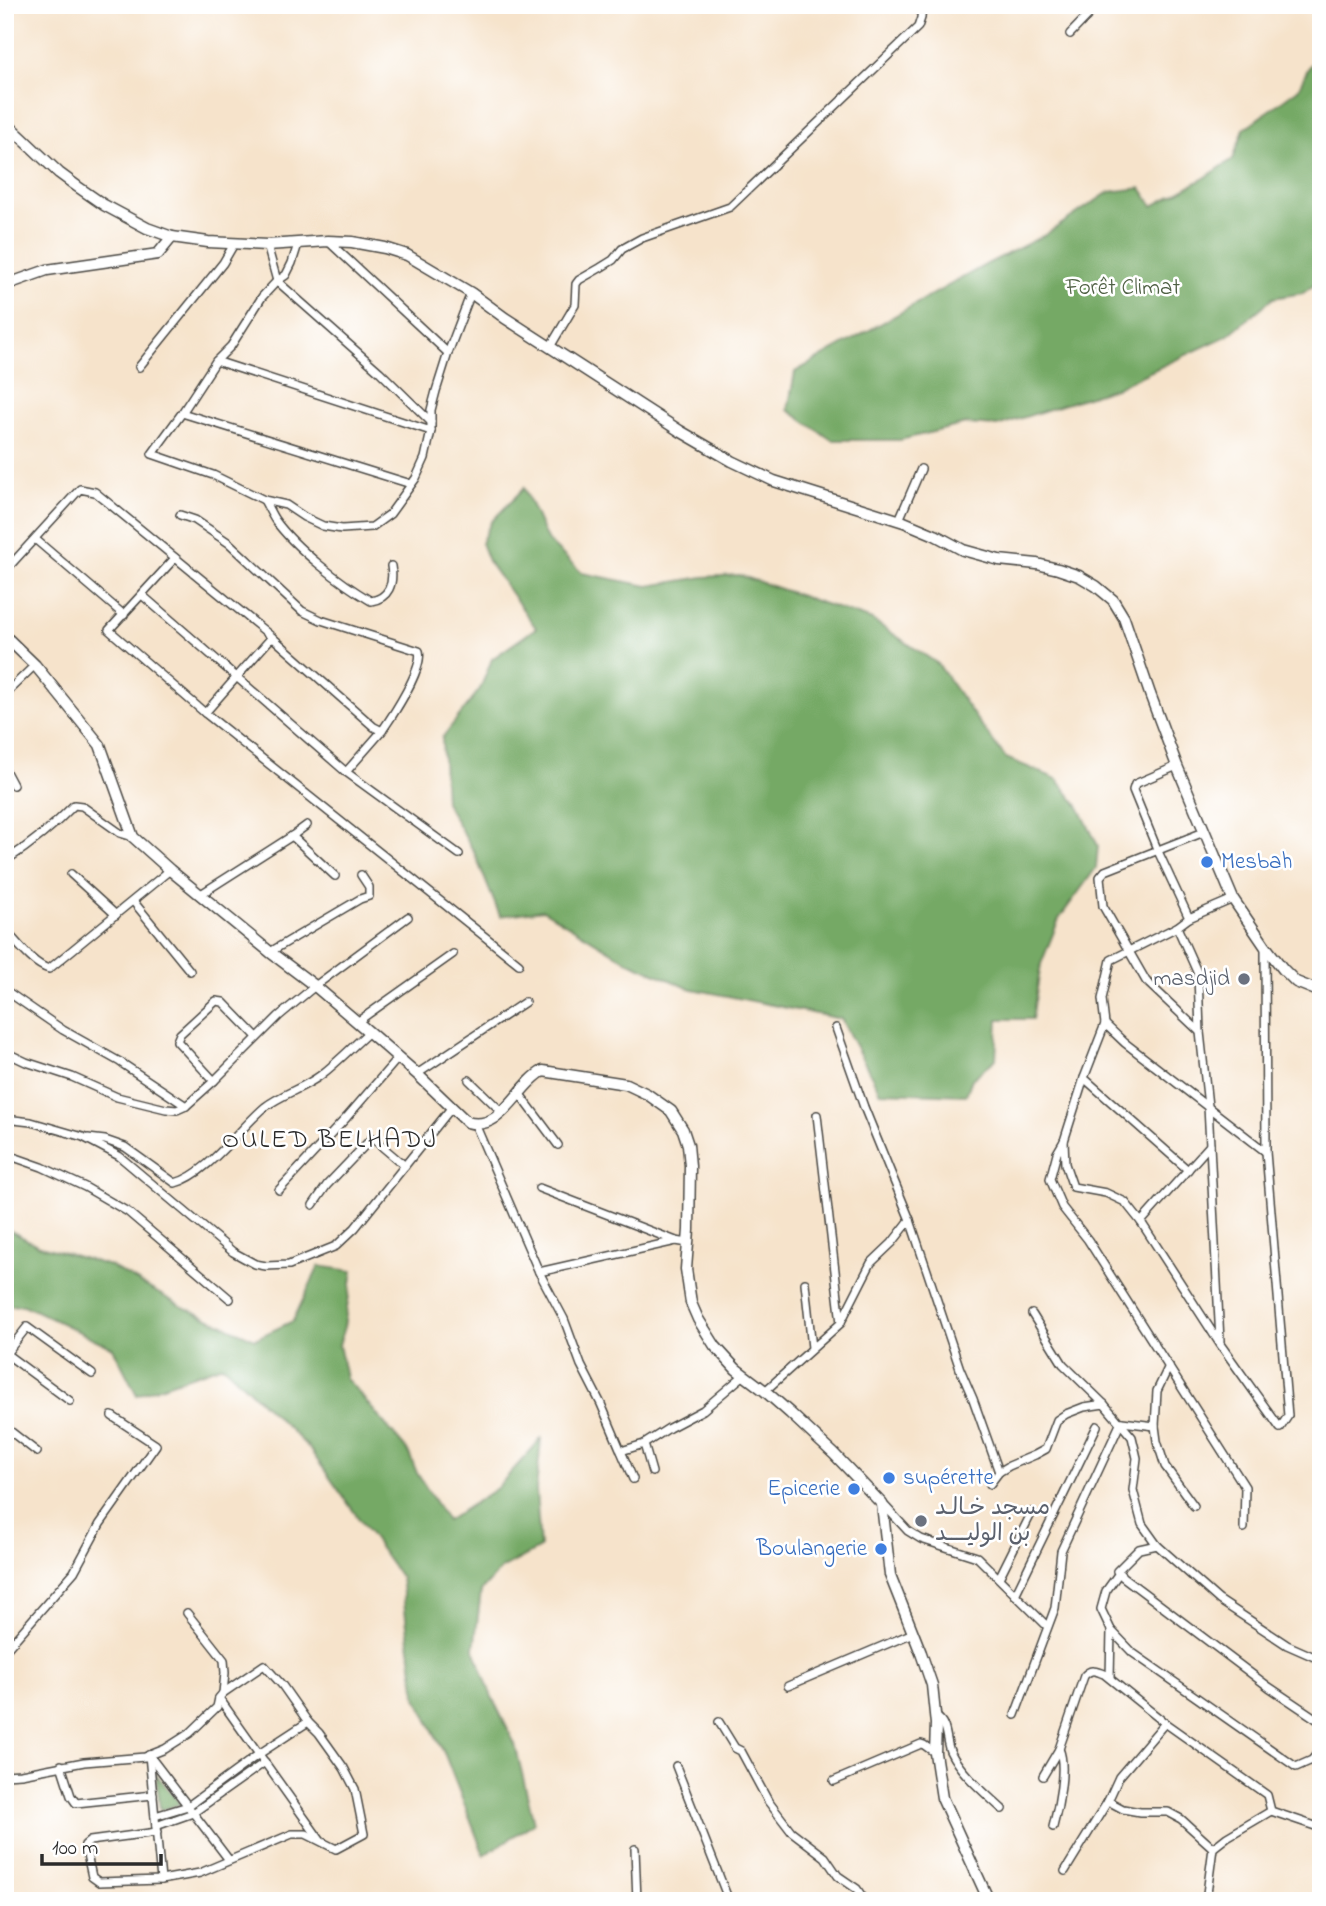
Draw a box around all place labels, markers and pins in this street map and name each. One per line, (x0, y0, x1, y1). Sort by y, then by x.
place label: Mesbah (1221, 846, 1292, 879)
marker: Mesbah (1199, 854, 1215, 870)
place label: masdjid (1153, 963, 1230, 996)
marker: masdjid (1236, 971, 1252, 987)
place label: supérette (903, 1462, 995, 1495)
marker: supérette (881, 1470, 897, 1486)
place label: Epicerie (767, 1473, 841, 1506)
marker: Epicerie (846, 1481, 862, 1497)
place label: مسجد خـالـد بن الوليــــد (935, 1492, 1050, 1551)
marker: مسجد خـالـد بن الوليــــد (913, 1513, 929, 1529)
place label: Boulangerie (756, 1533, 868, 1567)
marker: Boulangerie (873, 1541, 889, 1557)

